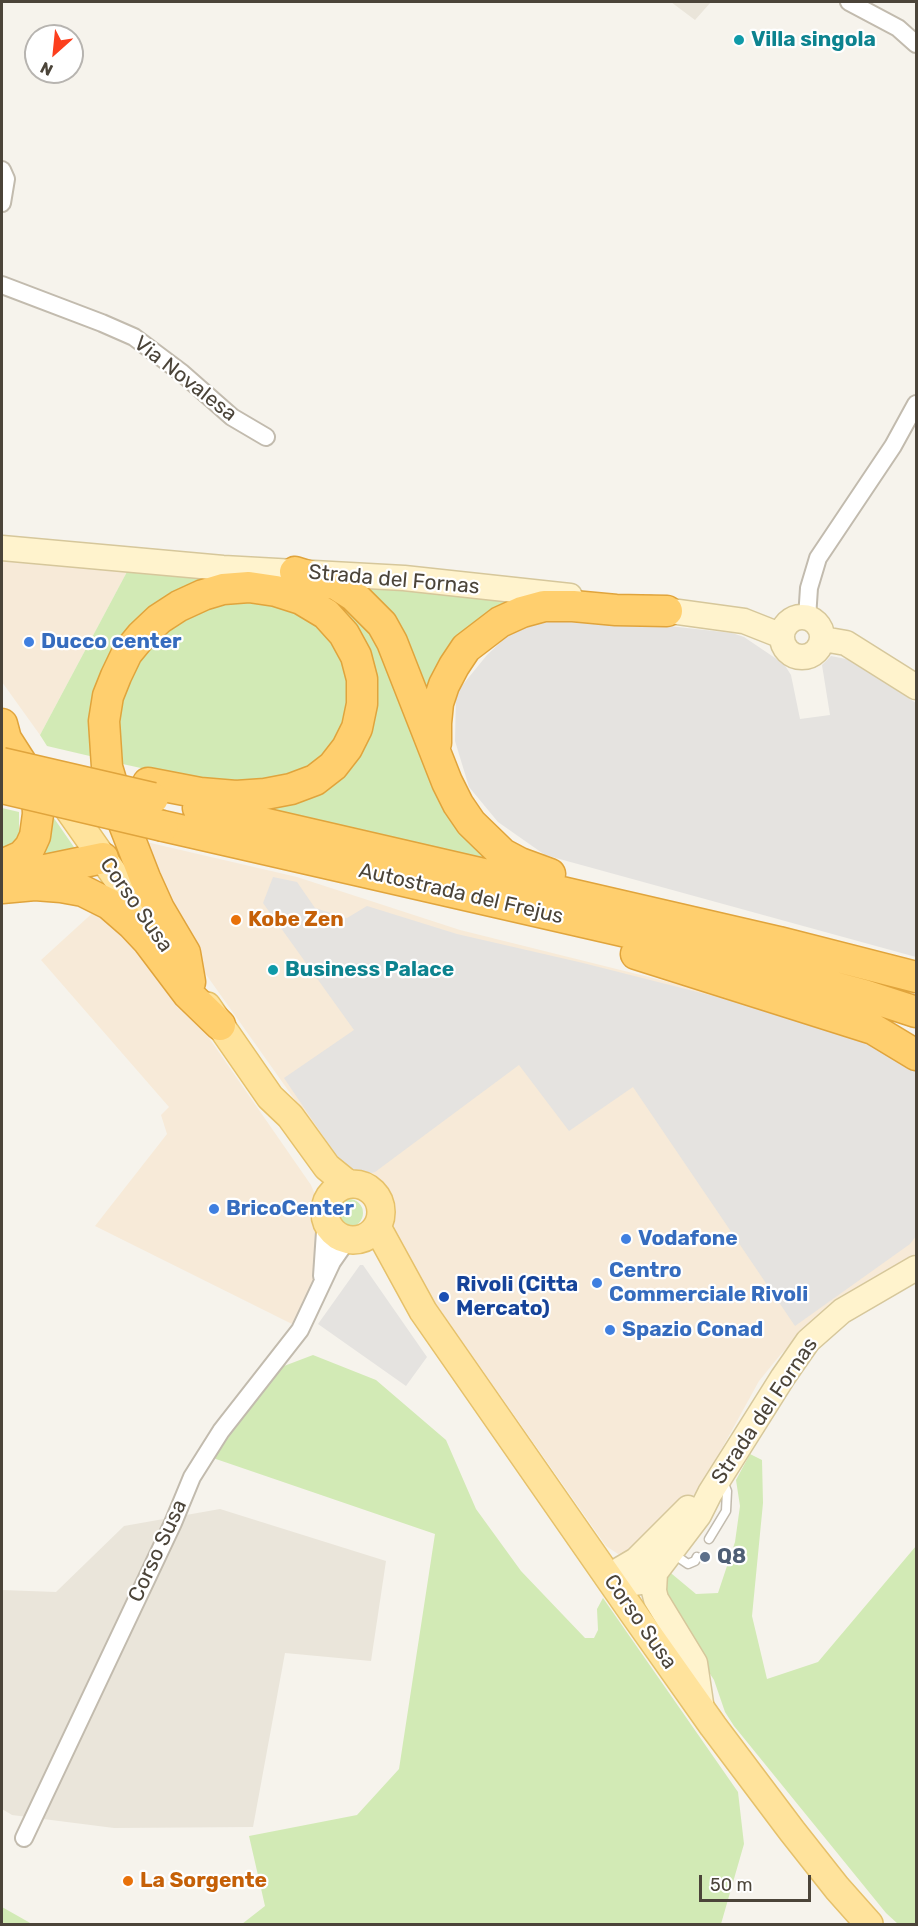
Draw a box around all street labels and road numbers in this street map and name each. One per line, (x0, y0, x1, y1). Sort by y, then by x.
street label: Via Novalesa (128, 331, 242, 427)
street label: Strada del Fornas (307, 560, 481, 600)
street label: Corso Susa (94, 853, 178, 957)
street label: Autostrada del Frejus (356, 858, 566, 930)
street label: Strada del Fornas (707, 1333, 823, 1489)
street label: Corso Susa (123, 1496, 193, 1606)
street label: Corso Susa (598, 1570, 682, 1674)

